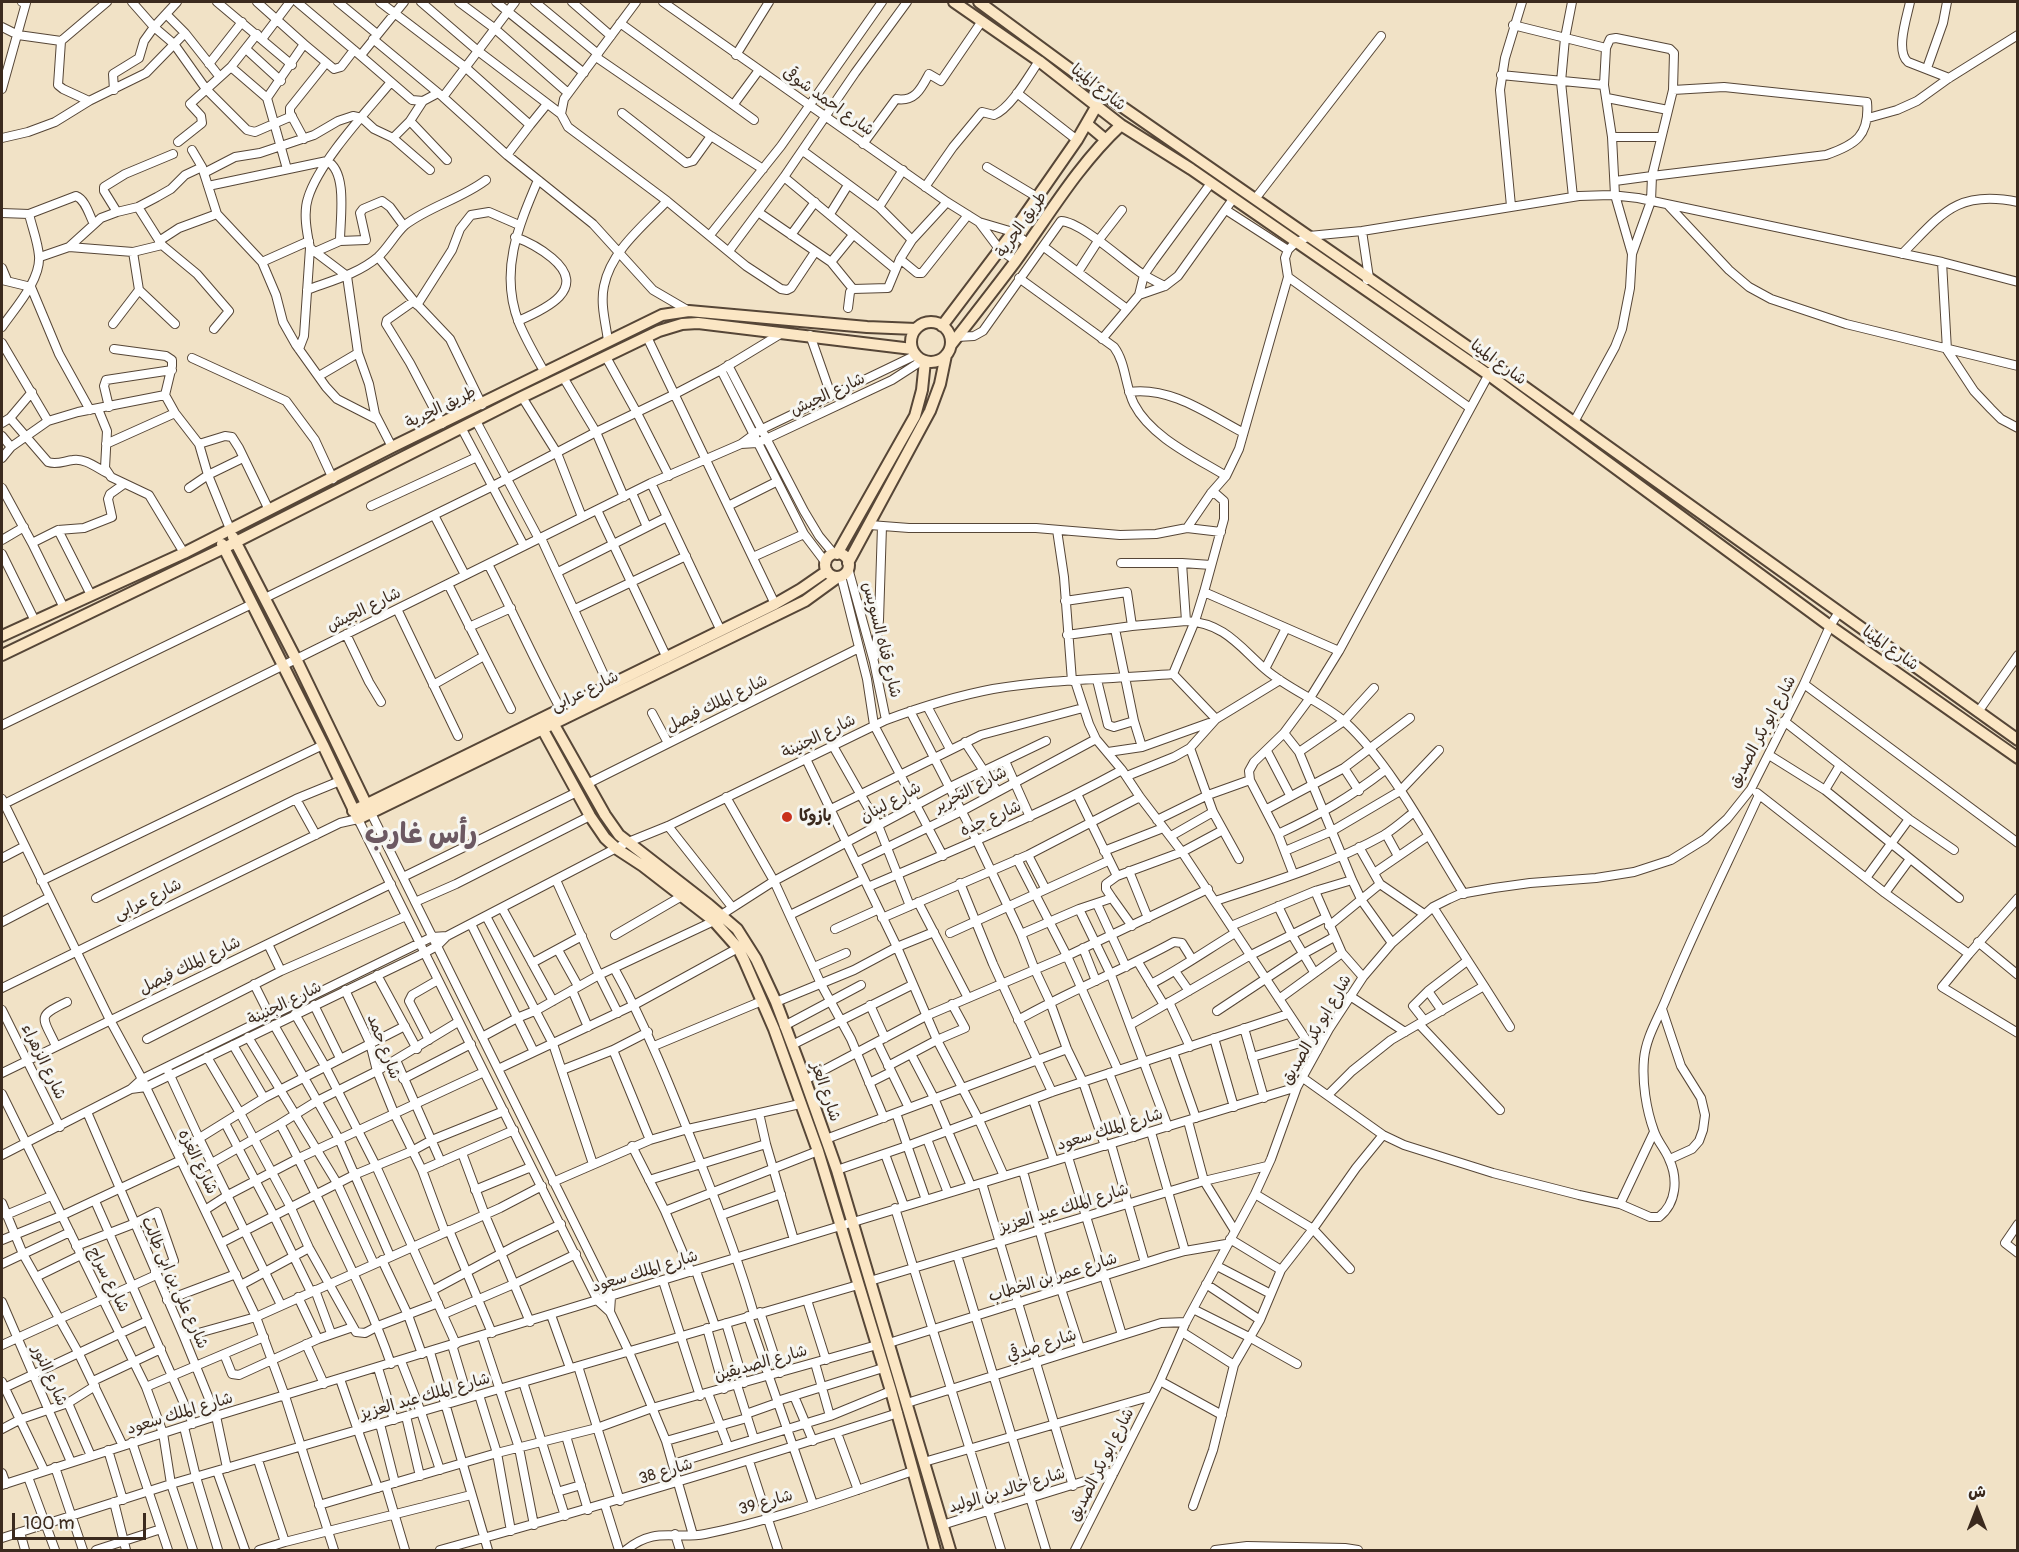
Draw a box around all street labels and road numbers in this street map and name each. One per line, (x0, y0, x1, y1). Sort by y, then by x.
street label: شارع المينا (1067, 60, 1129, 116)
street label: شارع احمد شوقى (779, 63, 877, 141)
street label: طريق الحرية (992, 188, 1052, 262)
street label: شارع المينا (1466, 336, 1530, 390)
street label: شارع الجيش (788, 369, 868, 421)
street label: طريق الحرية (403, 383, 479, 433)
street label: شارع قناه السويس (857, 580, 905, 700)
street label: شارع الجيش (324, 584, 404, 636)
street label: شارع المينا (1858, 623, 1922, 675)
street label: شارع عرابى (548, 667, 622, 717)
street label: شارع الملك فيصل (663, 671, 771, 737)
street label: شارع ابو بكر الصديق (1725, 673, 1801, 791)
street label: شارع الجنينة (779, 711, 859, 763)
street label: شارع التحرير (931, 763, 1011, 817)
street label: شارع لبنان (857, 778, 925, 828)
street label: شارع جده (957, 797, 1025, 841)
street label: شارع عرابى (111, 875, 185, 925)
street label: شارع الملك فيصل (136, 933, 244, 999)
street label: شارع ابو بكر الصديق (1278, 971, 1356, 1089)
street label: شارع الجنينة (245, 978, 325, 1030)
street label: شارع حمد (362, 1012, 404, 1082)
street label: شارع الزهراء (17, 1021, 69, 1103)
street label: شارع العز (806, 1060, 844, 1124)
street label: شارع الملك سعود (1055, 1105, 1165, 1155)
street label: شارع العزه (173, 1126, 221, 1198)
street label: شارع الملك عبد العزيز (997, 1180, 1131, 1238)
street label: شارع على بن ابى طالب (136, 1214, 212, 1352)
street label: شارع سراج (83, 1244, 133, 1316)
street label: شارع الملك سعود (590, 1247, 700, 1297)
street label: شارع عمر بن الخطاب (986, 1249, 1120, 1307)
street label: شارع صدقي (1005, 1326, 1079, 1366)
street label: شارع الصديقين (712, 1342, 810, 1386)
street label: شارع النور (27, 1343, 71, 1409)
street label: شارع الملك عبد العزيز (358, 1369, 492, 1425)
street label: شارع الملك سعود (125, 1389, 235, 1439)
street label: شارع ابو بكر الصديق (1065, 1405, 1139, 1525)
street label: شارع 38 (637, 1455, 695, 1489)
street label: شارع خالد بن الوليد (946, 1464, 1068, 1518)
street label: شارع 39 (737, 1486, 795, 1520)

